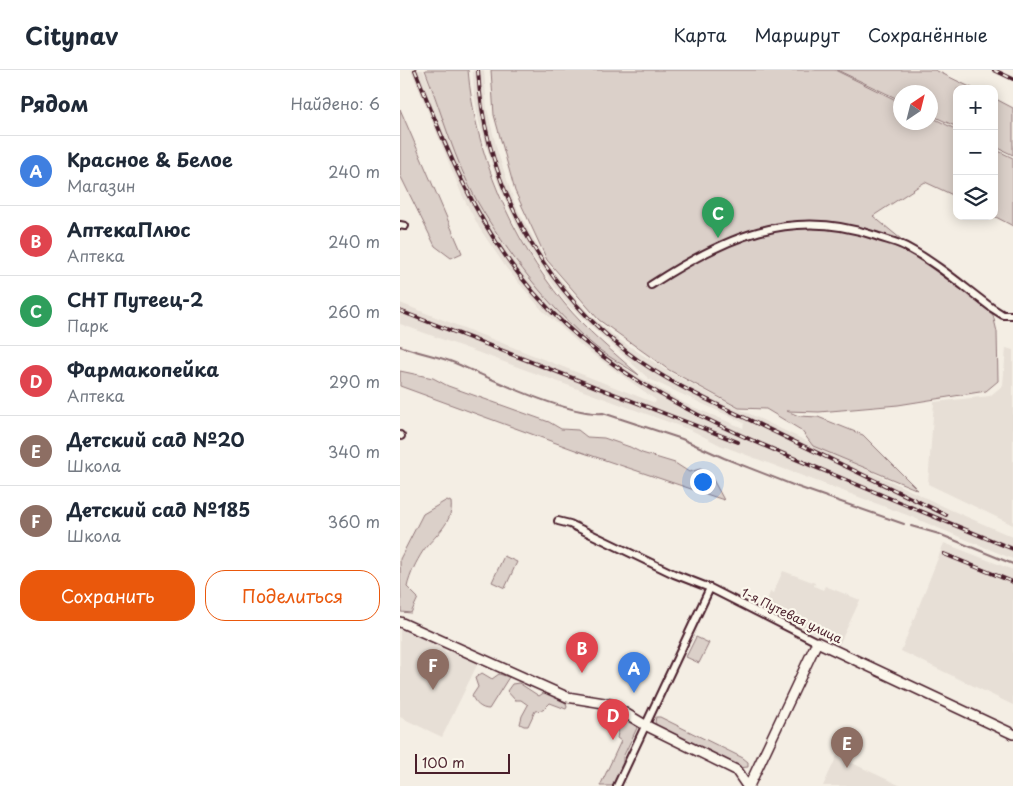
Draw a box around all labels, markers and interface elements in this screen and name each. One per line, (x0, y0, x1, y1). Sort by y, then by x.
text: Citynav (25, 17, 118, 53)
text: Карта (674, 21, 726, 48)
text: Маршрут (754, 21, 840, 48)
text: Сохранённые (868, 21, 988, 48)
north arrow (893, 85, 938, 130)
map controls (953, 85, 998, 220)
button: + (953, 85, 998, 130)
text: Рядом (20, 87, 88, 119)
text: Найдено: 6 (290, 91, 380, 115)
button: − (953, 130, 998, 175)
text: Красное & Белое (67, 145, 233, 173)
text: A (30, 159, 42, 183)
text: 240 m (328, 159, 380, 183)
text: Магазин (67, 173, 136, 197)
button: layers (953, 175, 998, 220)
pin: C (702, 197, 734, 238)
text: АптекаПлюс (67, 215, 191, 243)
text: B (31, 229, 41, 253)
text: 240 m (328, 229, 380, 253)
text: Аптека (67, 243, 124, 267)
text: СНТ Путеец-2 (67, 285, 203, 313)
text: C (30, 299, 42, 323)
text: 260 m (328, 299, 380, 323)
text: Парк (67, 313, 108, 337)
text: Фармакопейка (67, 355, 219, 383)
text: D (30, 369, 42, 393)
text: 290 m (329, 369, 380, 393)
text: Аптека (67, 383, 124, 407)
text: Детский сад №20 (67, 425, 245, 453)
text: E (31, 439, 41, 463)
text: 340 m (328, 439, 380, 463)
text: Школа (67, 453, 121, 477)
your location (690, 469, 716, 495)
text: Детский сад №185 (67, 495, 250, 523)
text: F (31, 509, 41, 533)
text: 360 m (328, 509, 380, 533)
text: Школа (67, 523, 121, 547)
button: Сохранить (20, 570, 195, 621)
button: Поделиться (205, 570, 380, 621)
street label: 1-я Путевая улица (739, 583, 846, 647)
pin: B (566, 632, 598, 673)
pin: F (417, 649, 449, 690)
pin: A (618, 652, 650, 693)
pin: D (597, 699, 629, 740)
pin: E (831, 727, 863, 768)
scale bar (415, 751, 510, 774)
text: 100 m (422, 752, 465, 773)

